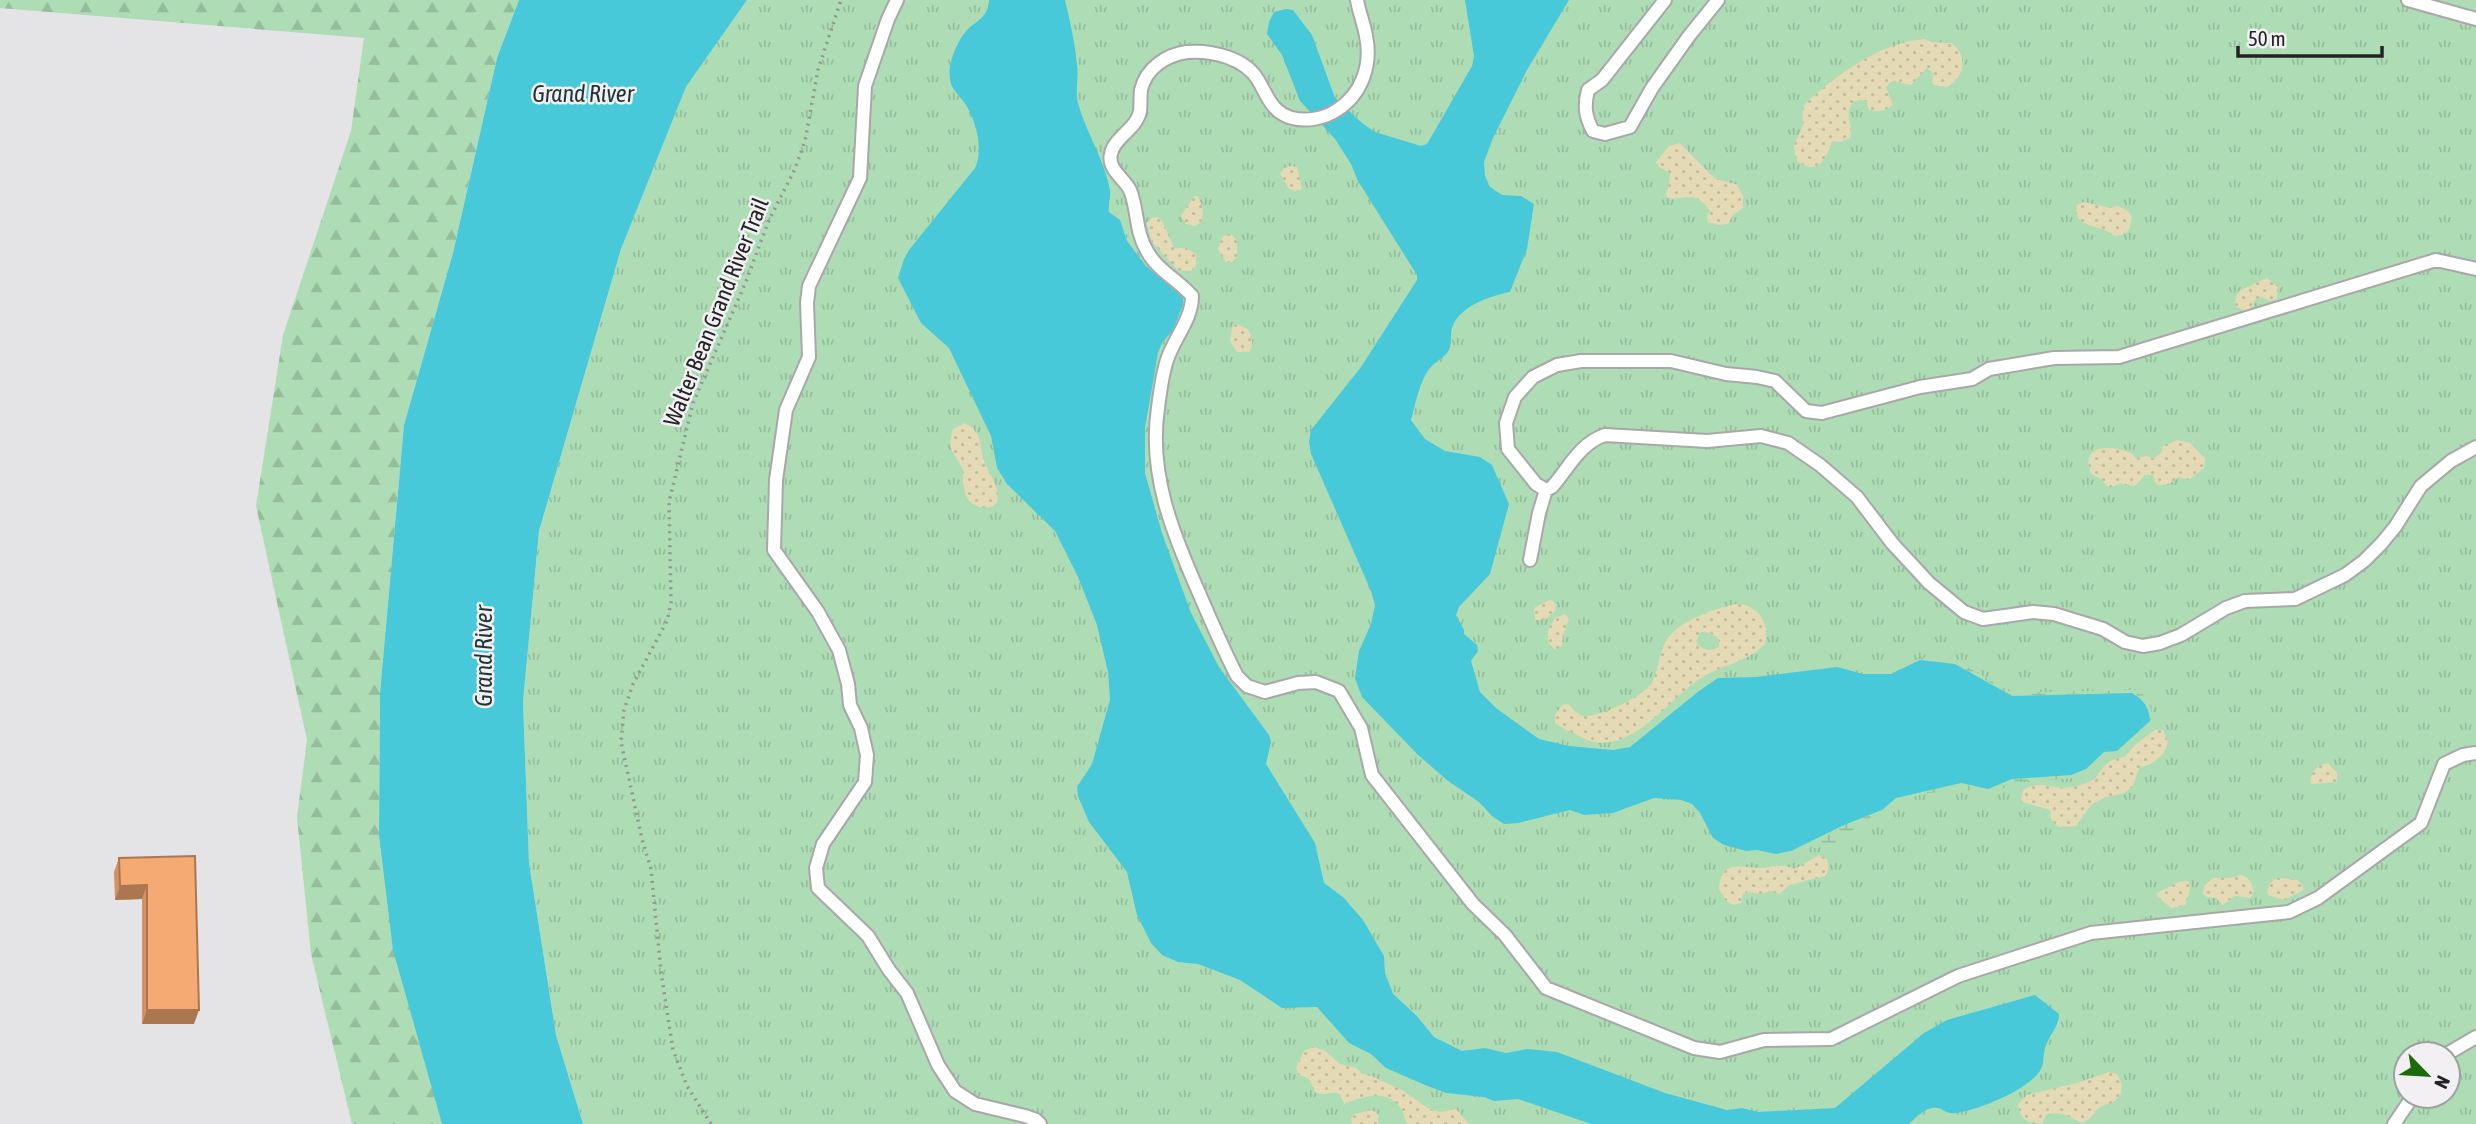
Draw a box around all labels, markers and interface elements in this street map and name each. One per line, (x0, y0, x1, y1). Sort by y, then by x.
scale bar (2238, 14, 2382, 58)
text: 50 m (2248, 26, 2286, 50)
water label: Grand River (532, 80, 635, 107)
street label: Walter Bean Grand River Trail (658, 194, 774, 430)
water label: Grand River (470, 604, 497, 707)
north arrow (2392, 1040, 2462, 1110)
text: N (2430, 1072, 2455, 1092)

